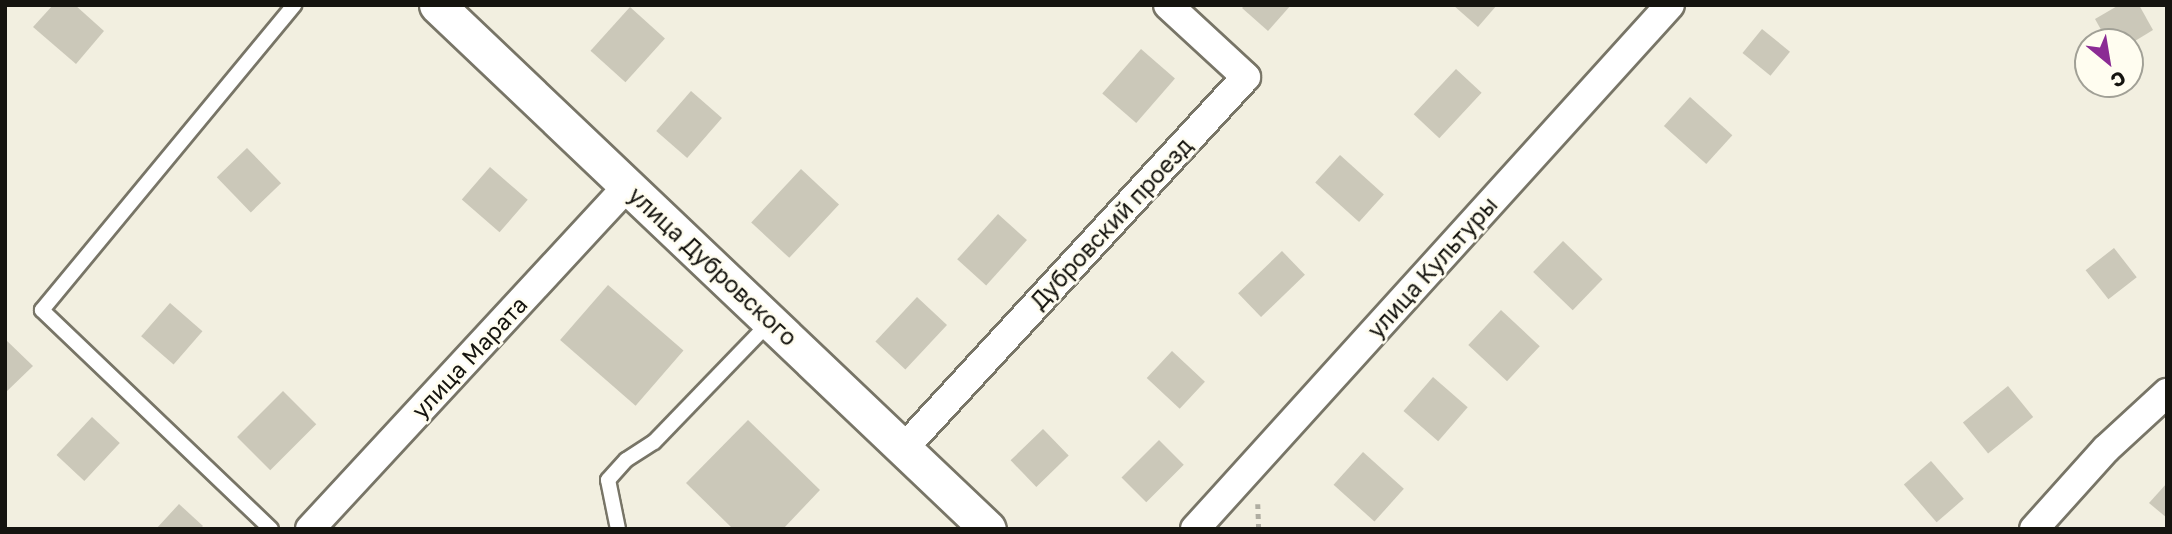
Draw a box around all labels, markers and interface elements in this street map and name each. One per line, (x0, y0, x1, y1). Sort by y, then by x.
north arrow (2074, 28, 2144, 98)
text: С (2107, 67, 2130, 93)
street label: Дубровский проезд (1024, 132, 1198, 314)
street label: улица Дубровского (623, 181, 803, 351)
street label: улица Культуры (1361, 191, 1503, 343)
street label: улица Марата (405, 290, 533, 424)

